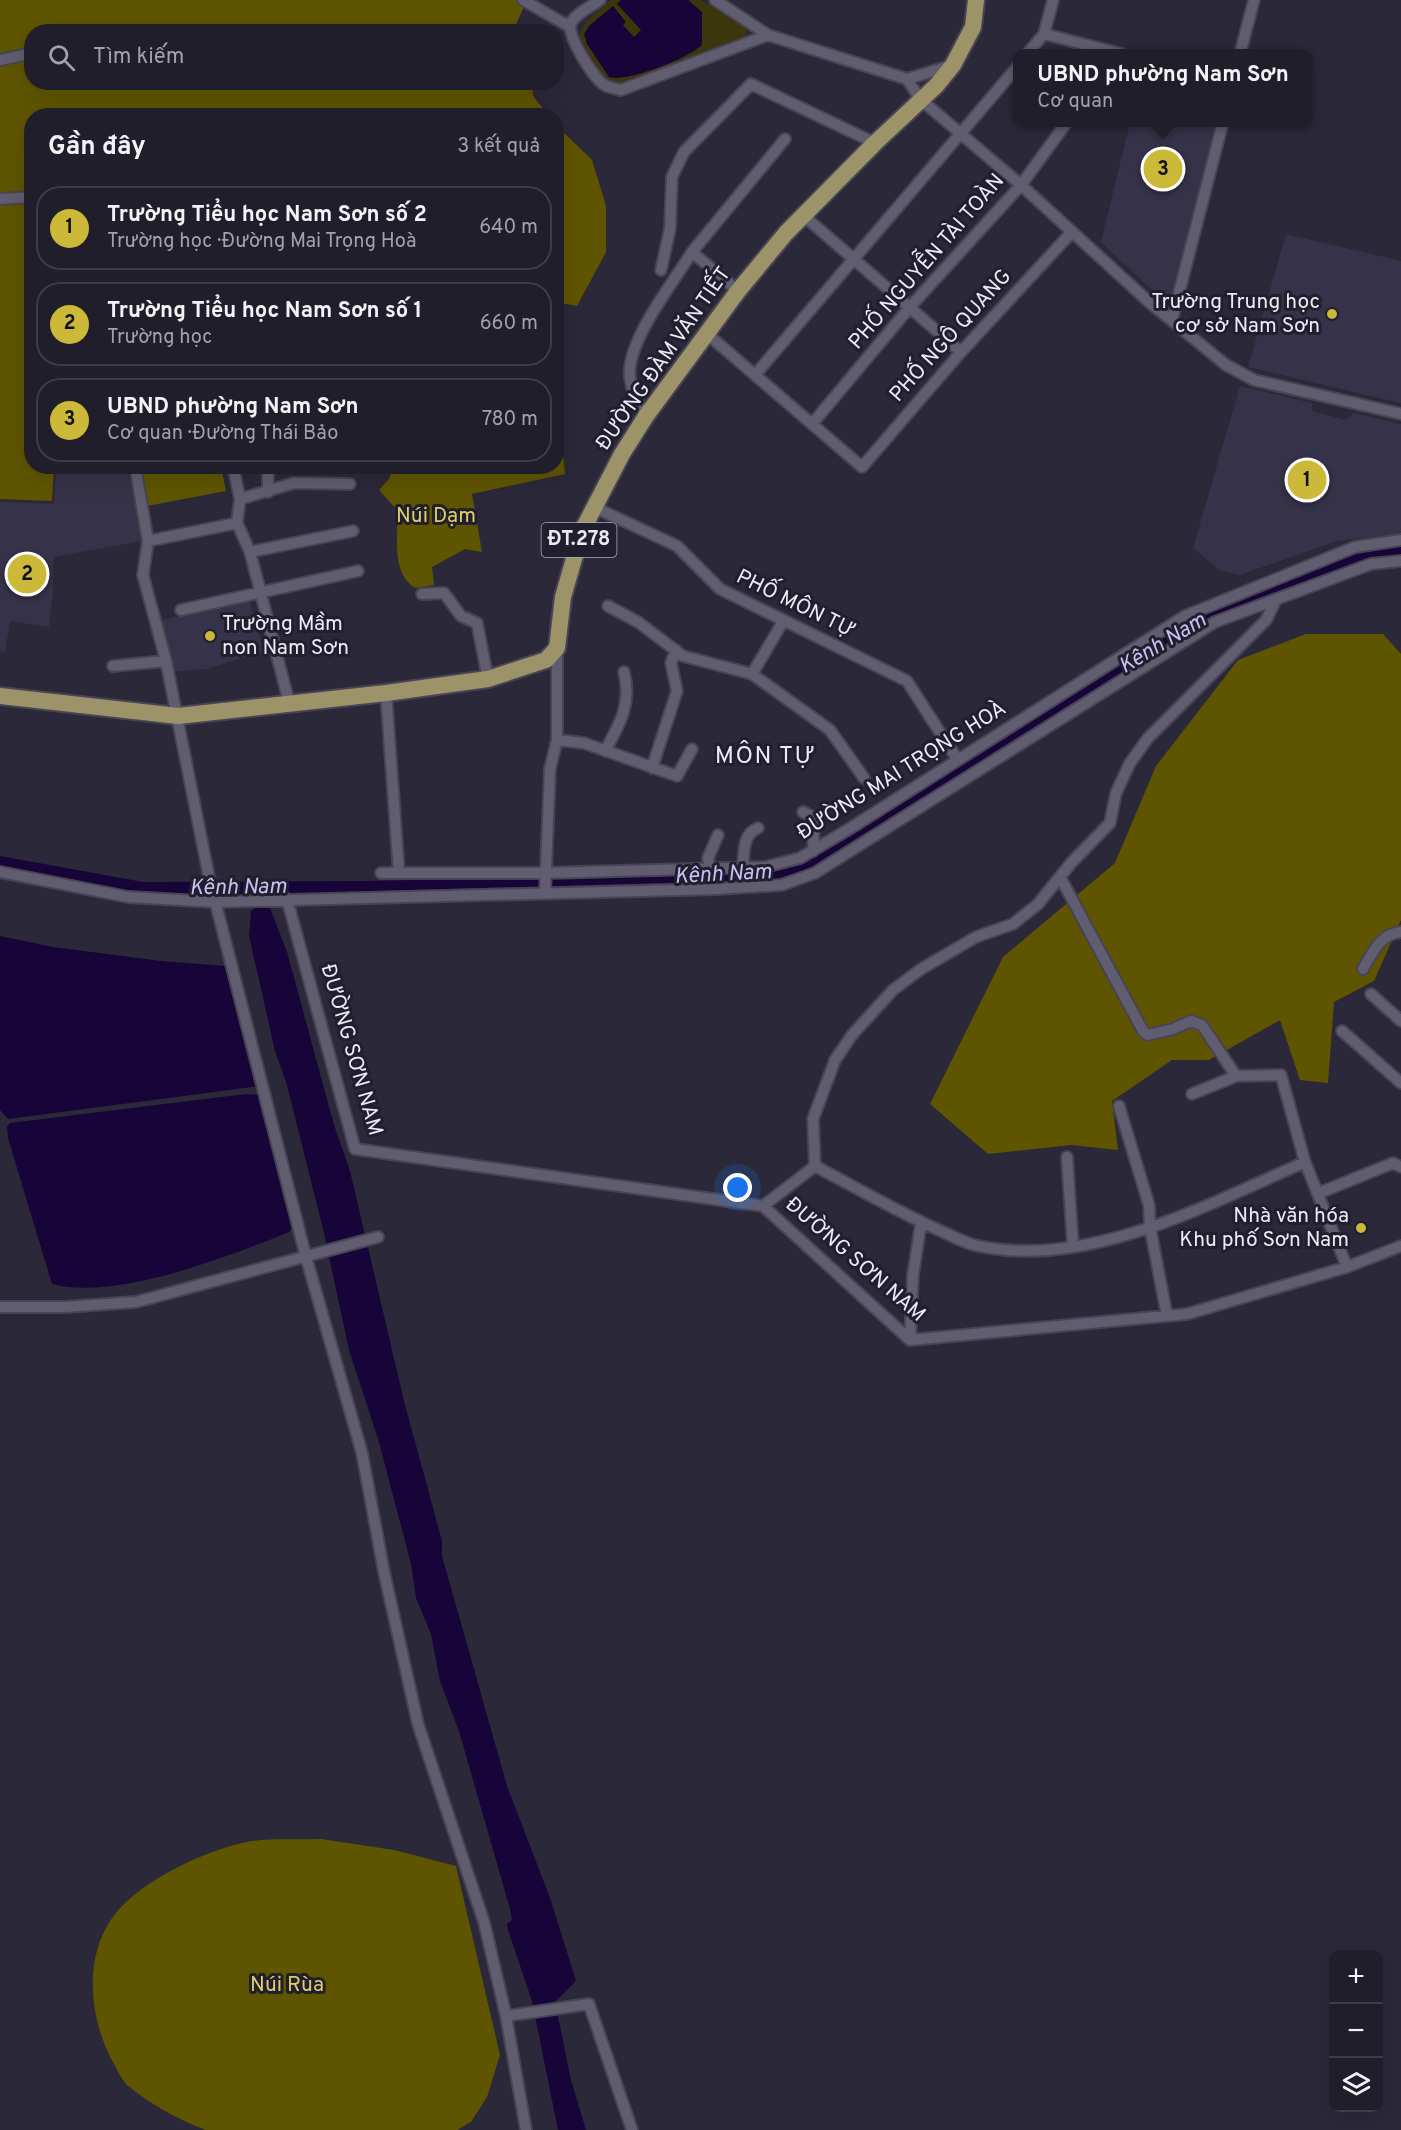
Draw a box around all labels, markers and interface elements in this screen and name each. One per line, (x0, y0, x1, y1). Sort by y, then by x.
search box (24, 24, 564, 90)
icon: search (45, 41, 78, 74)
text: Tìm kiếm (93, 44, 184, 71)
popup (1013, 49, 1313, 127)
text: UBND phường Nam Sơn (1037, 62, 1289, 89)
text: Cơ quan (1037, 89, 1113, 115)
text: Gần đây (48, 131, 146, 164)
text: 3 kết quả (457, 134, 540, 160)
pin: 3 (1144, 146, 1182, 192)
street label: PHỐ NGUYỄN TÀI TOÀN (839, 165, 1011, 356)
text: Trường Tiểu học Nam Sơn số 2 (107, 202, 427, 229)
text: 1 (66, 215, 74, 241)
text: 640 m (479, 215, 538, 241)
text: Trường học · Đường Mai Trọng Hoà (107, 229, 416, 255)
street label: ĐƯỜNG ĐÀM VĂN TIẾT (587, 260, 738, 456)
street label: PHỐ NGÔ QUANG (881, 261, 1018, 408)
place label: Trường Trung học cơ sở Nam Sơn (1151, 289, 1320, 340)
text: Trường Tiểu học Nam Sơn số 1 (107, 298, 422, 325)
marker: Trường Trung học cơ sở Nam Sơn (1325, 307, 1339, 321)
text: 2 (63, 311, 76, 337)
text: 660 m (480, 311, 538, 337)
text: Trường học (107, 325, 212, 351)
text: UBND phường Nam Sơn (107, 394, 358, 421)
text: 3 (64, 407, 76, 433)
text: 780 m (482, 407, 538, 433)
text: Cơ quan · Đường Thái Bảo (107, 421, 338, 447)
pin: 1 (1288, 458, 1326, 502)
park label: Núi Dạm (396, 503, 476, 530)
road number: ĐT.278 (542, 523, 616, 557)
pin: 2 (8, 552, 46, 596)
street label: PHỐ MÔN TỰ (731, 560, 860, 644)
water label: Kênh Nam (1114, 607, 1212, 681)
place label: Trường Mầm non Nam Sơn (222, 611, 349, 662)
marker: Trường Mầm non Nam Sơn (203, 629, 217, 643)
street label: ĐƯỜNG MAI TRỌNG HOÀ (792, 695, 1012, 846)
district label: MÔN TỰ (715, 740, 815, 772)
water label: Kênh Nam (674, 859, 772, 891)
water label: Kênh Nam (189, 874, 287, 902)
street label: ĐƯỜNG SƠN NAM (314, 961, 389, 1139)
your location (723, 1173, 752, 1202)
street label: ĐƯỜNG SƠN NAM (779, 1191, 931, 1328)
place label: Nhà văn hóa Khu phố Sơn Nam (1179, 1203, 1349, 1254)
marker: Nhà văn hóa Khu phố Sơn Nam (1354, 1221, 1368, 1235)
map controls (1329, 1950, 1383, 2112)
button: + (1329, 1950, 1383, 2004)
park label: Núi Rùa (250, 1972, 324, 1999)
button: − (1329, 2004, 1383, 2058)
button: layers (1329, 2058, 1383, 2112)

